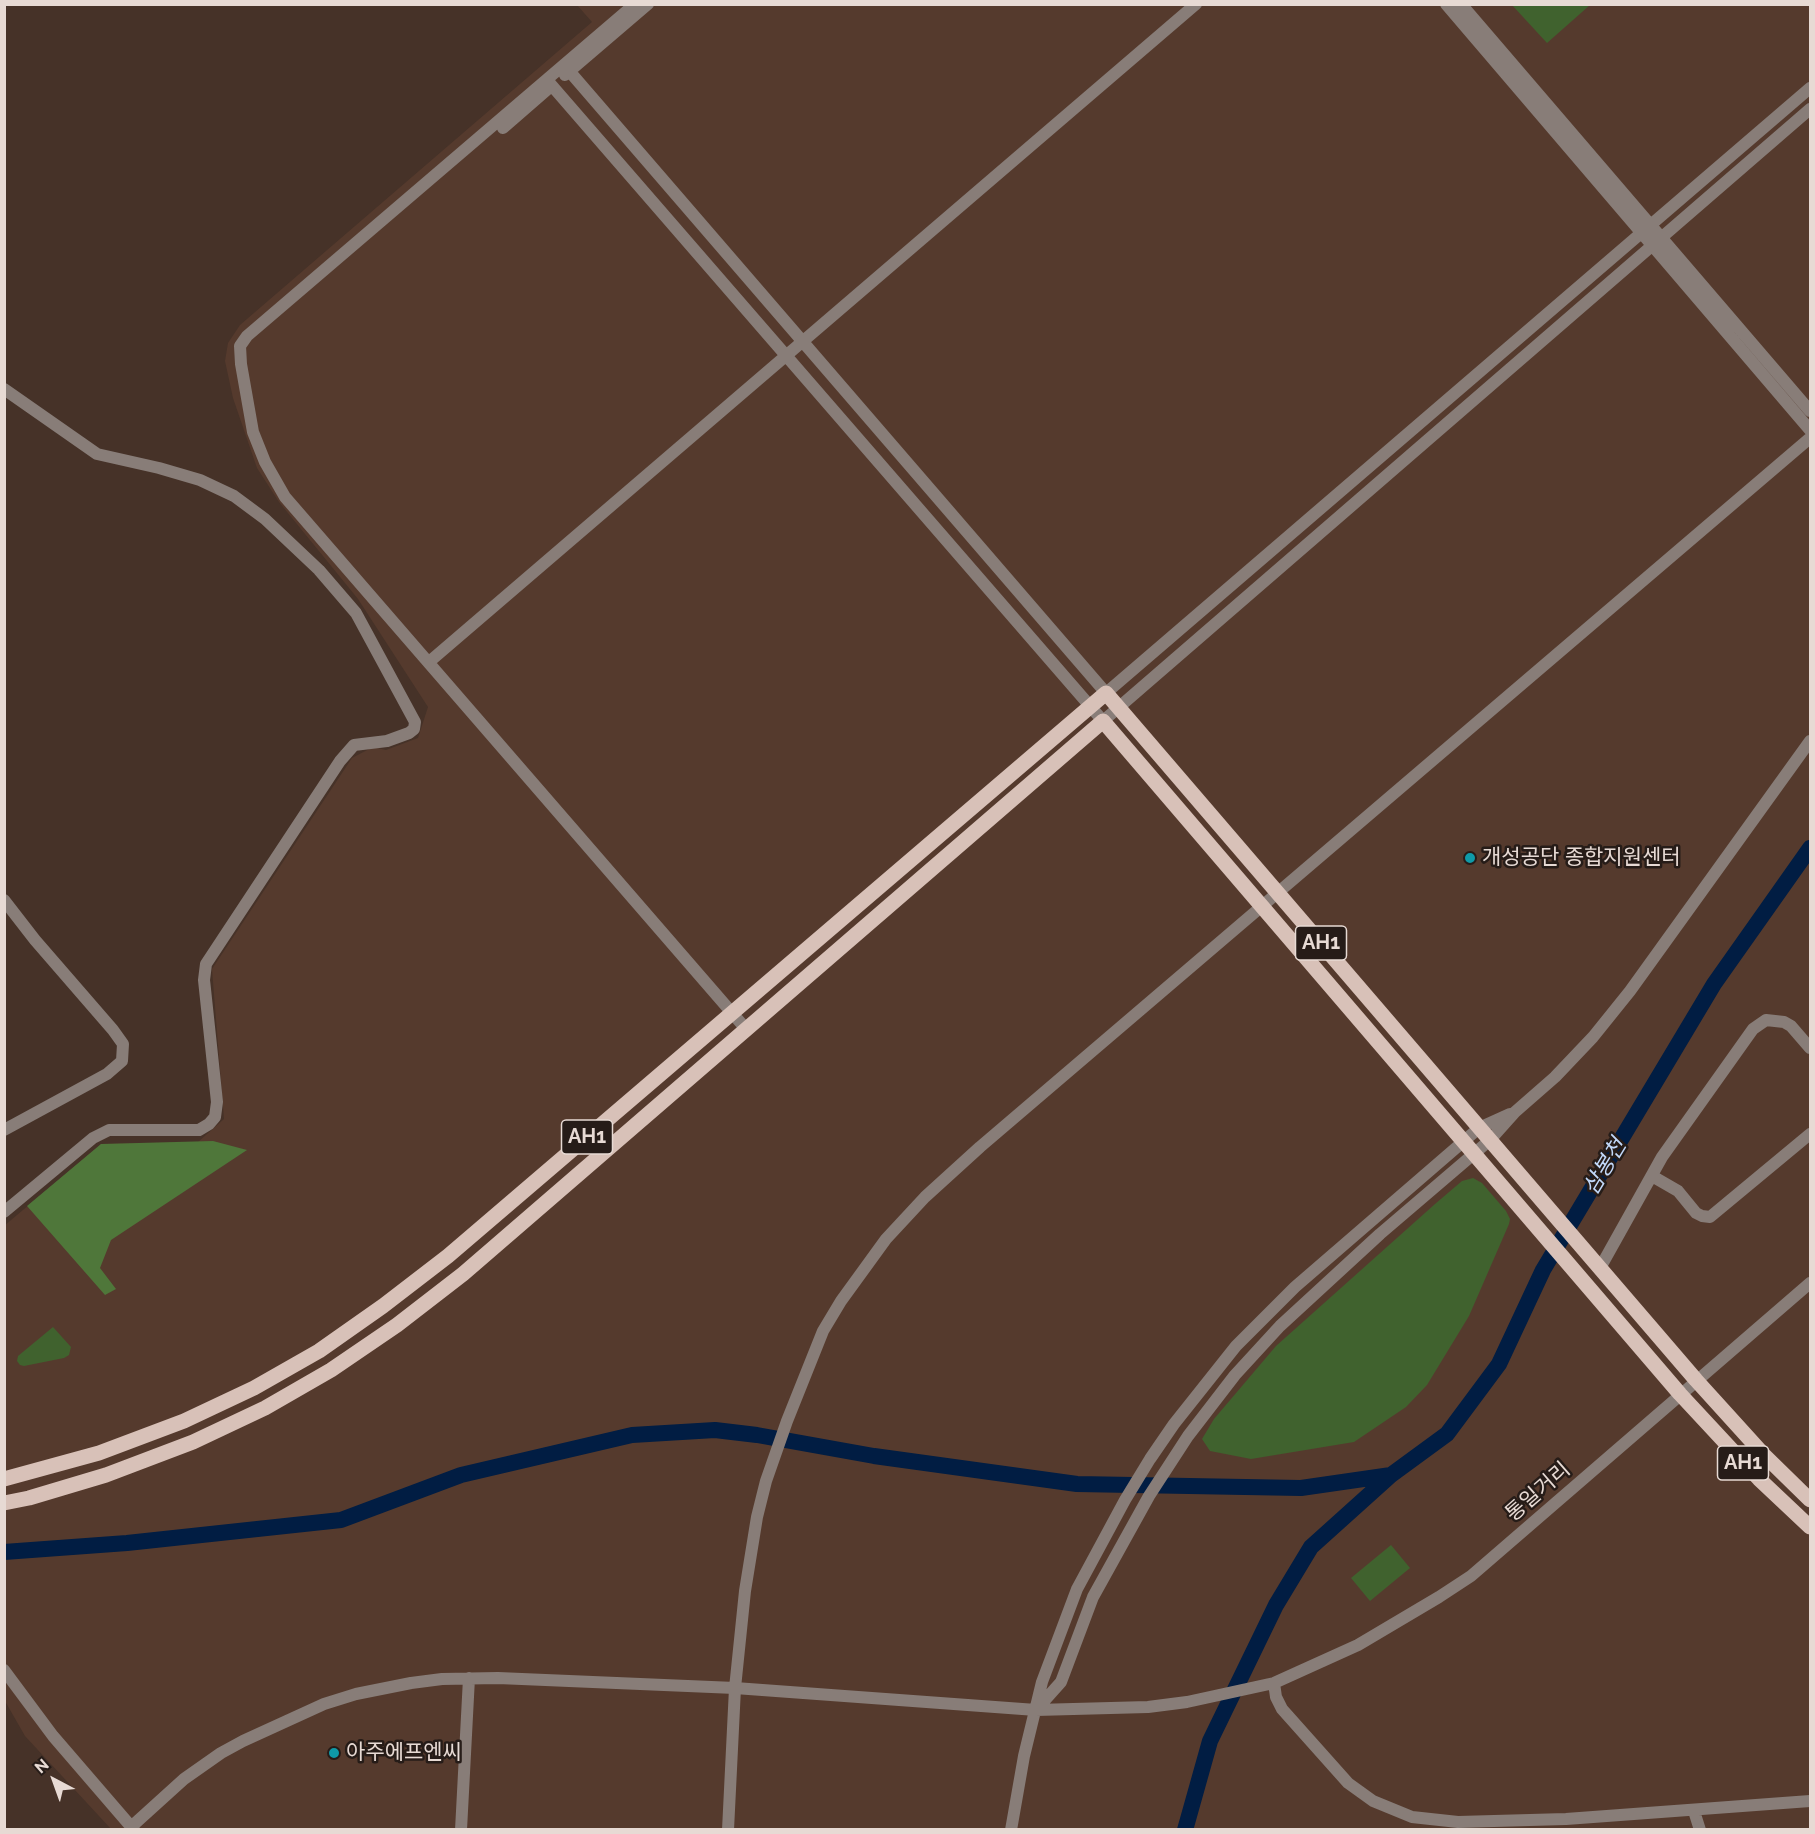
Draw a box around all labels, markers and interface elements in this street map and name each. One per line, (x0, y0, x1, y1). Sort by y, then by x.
place label: 개성공단 종합지원센터 (1482, 845, 1681, 871)
marker: 개성공단 종합지원센터 (1463, 851, 1477, 865)
road number: AH1 (1296, 926, 1346, 960)
road number: AH1 (562, 1120, 612, 1154)
water label: 삼봉천 (1578, 1134, 1632, 1200)
road number: AH1 (1718, 1446, 1768, 1480)
street label: 통일거리 (1501, 1457, 1575, 1527)
place label: 아주에프엔씨 (346, 1740, 462, 1766)
marker: 아주에프엔씨 (327, 1746, 341, 1760)
north arrow (24, 1750, 84, 1810)
text: N (31, 1755, 53, 1777)

